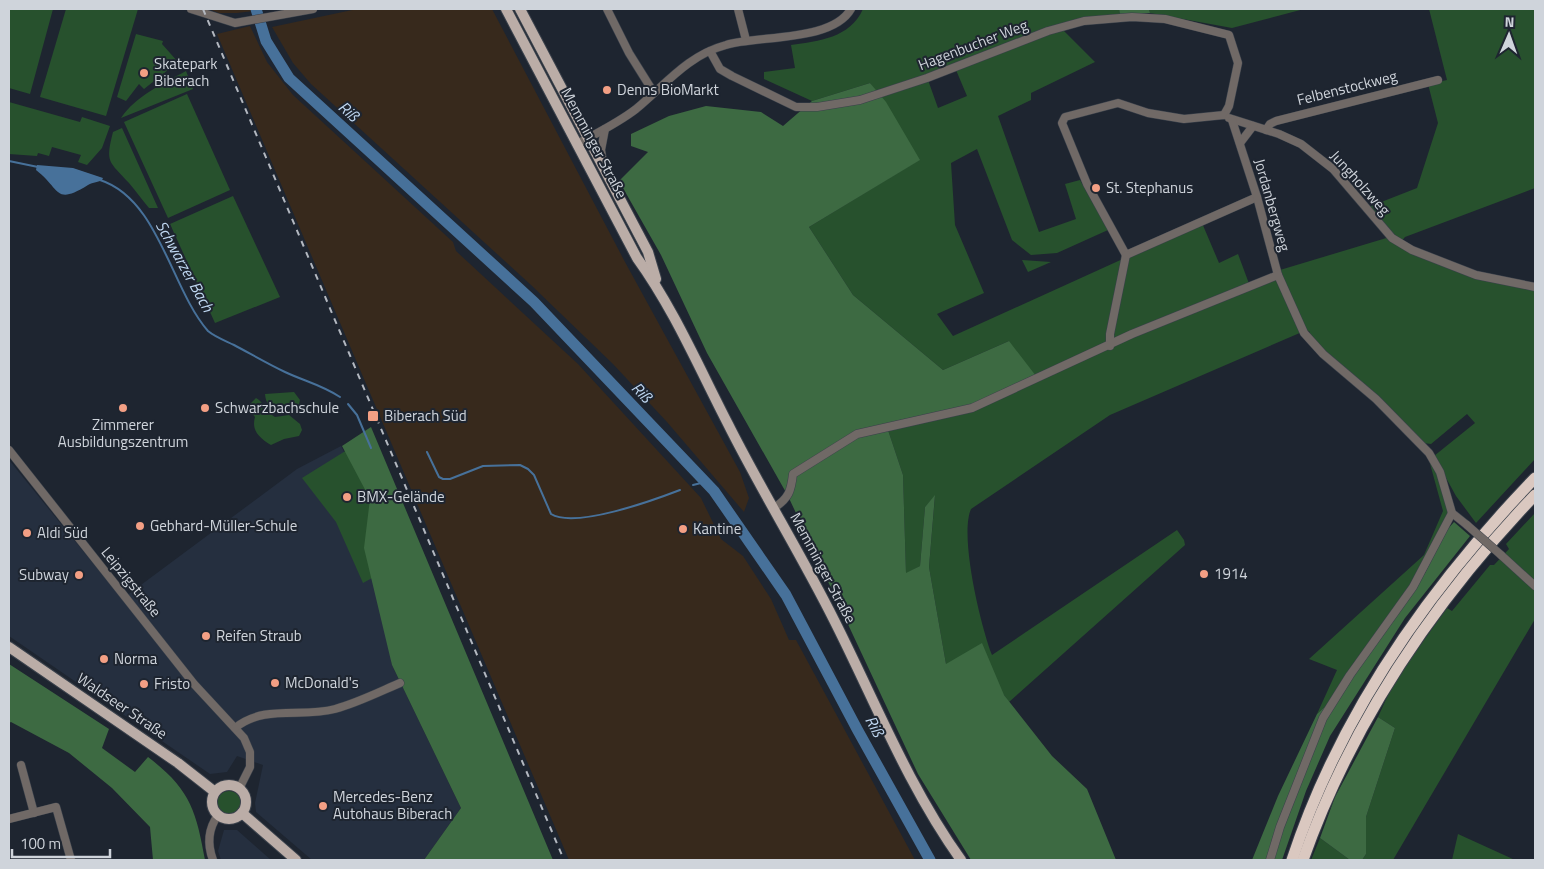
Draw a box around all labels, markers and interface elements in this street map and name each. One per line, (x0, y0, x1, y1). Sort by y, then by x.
north arrow (1484, 10, 1534, 60)
text: N (1504, 11, 1515, 32)
street label: Hagenbucher Weg (915, 13, 1031, 76)
place label: Skatepark Biberach (154, 52, 217, 92)
street label: Felbenstockweg (1294, 64, 1400, 111)
marker: Skatepark Biberach (138, 67, 150, 79)
place label: Denns BioMarkt (617, 78, 719, 101)
street label: Memminger Straße (556, 83, 633, 202)
marker: Denns BioMarkt (601, 84, 613, 96)
water label: Riß (333, 95, 366, 128)
street label: Jungholzweg (1325, 145, 1396, 221)
street label: Jordanbergweg (1248, 156, 1297, 254)
place label: St. Stephanus (1106, 176, 1193, 199)
marker: St. Stephanus (1090, 182, 1102, 194)
water label: Schwarzer Bach (150, 216, 221, 317)
water label: Riß (626, 376, 659, 409)
place label: Schwarzbachschule (215, 396, 339, 419)
marker: Zimmerer Ausbildungszentrum (117, 402, 129, 414)
marker: Schwarzbachschule (199, 402, 211, 414)
place label: Biberach Süd (384, 404, 467, 427)
marker: Biberach Süd (366, 409, 380, 423)
place label: Zimmerer Ausbildungszentrum (58, 413, 188, 453)
place label: BMX-Gelände (357, 485, 445, 508)
marker: BMX-Gelände (341, 491, 353, 503)
street label: Memminger Straße (785, 508, 862, 627)
place label: Gebhard-Müller-Schule (150, 514, 297, 537)
place label: Kantine (693, 517, 741, 540)
marker: Gebhard-Müller-Schule (134, 520, 146, 532)
place label: Aldi Süd (37, 521, 88, 544)
marker: Kantine (677, 523, 689, 535)
marker: Aldi Süd (21, 527, 33, 539)
street label: Leipzigstraße (96, 542, 167, 622)
place label: 1914 (1214, 562, 1248, 585)
place label: Subway (19, 563, 69, 586)
marker: 1914 (1198, 568, 1210, 580)
marker: Subway (73, 569, 85, 581)
place label: Reifen Straub (216, 624, 302, 647)
marker: Reifen Straub (200, 630, 212, 642)
place label: Norma (114, 647, 158, 670)
marker: Norma (98, 653, 110, 665)
street label: Waldseer Straße (72, 667, 172, 744)
place label: McDonald's (285, 671, 359, 694)
place label: Fristo (154, 672, 190, 695)
marker: McDonald's (269, 677, 281, 689)
marker: Fristo (138, 678, 150, 690)
water label: Riß (859, 711, 891, 742)
place label: Mercedes-Benz Autohaus Biberach (333, 785, 452, 825)
marker: Mercedes-Benz Autohaus Biberach (317, 800, 329, 812)
scale bar (12, 826, 110, 858)
text: 100 m (20, 832, 61, 855)

